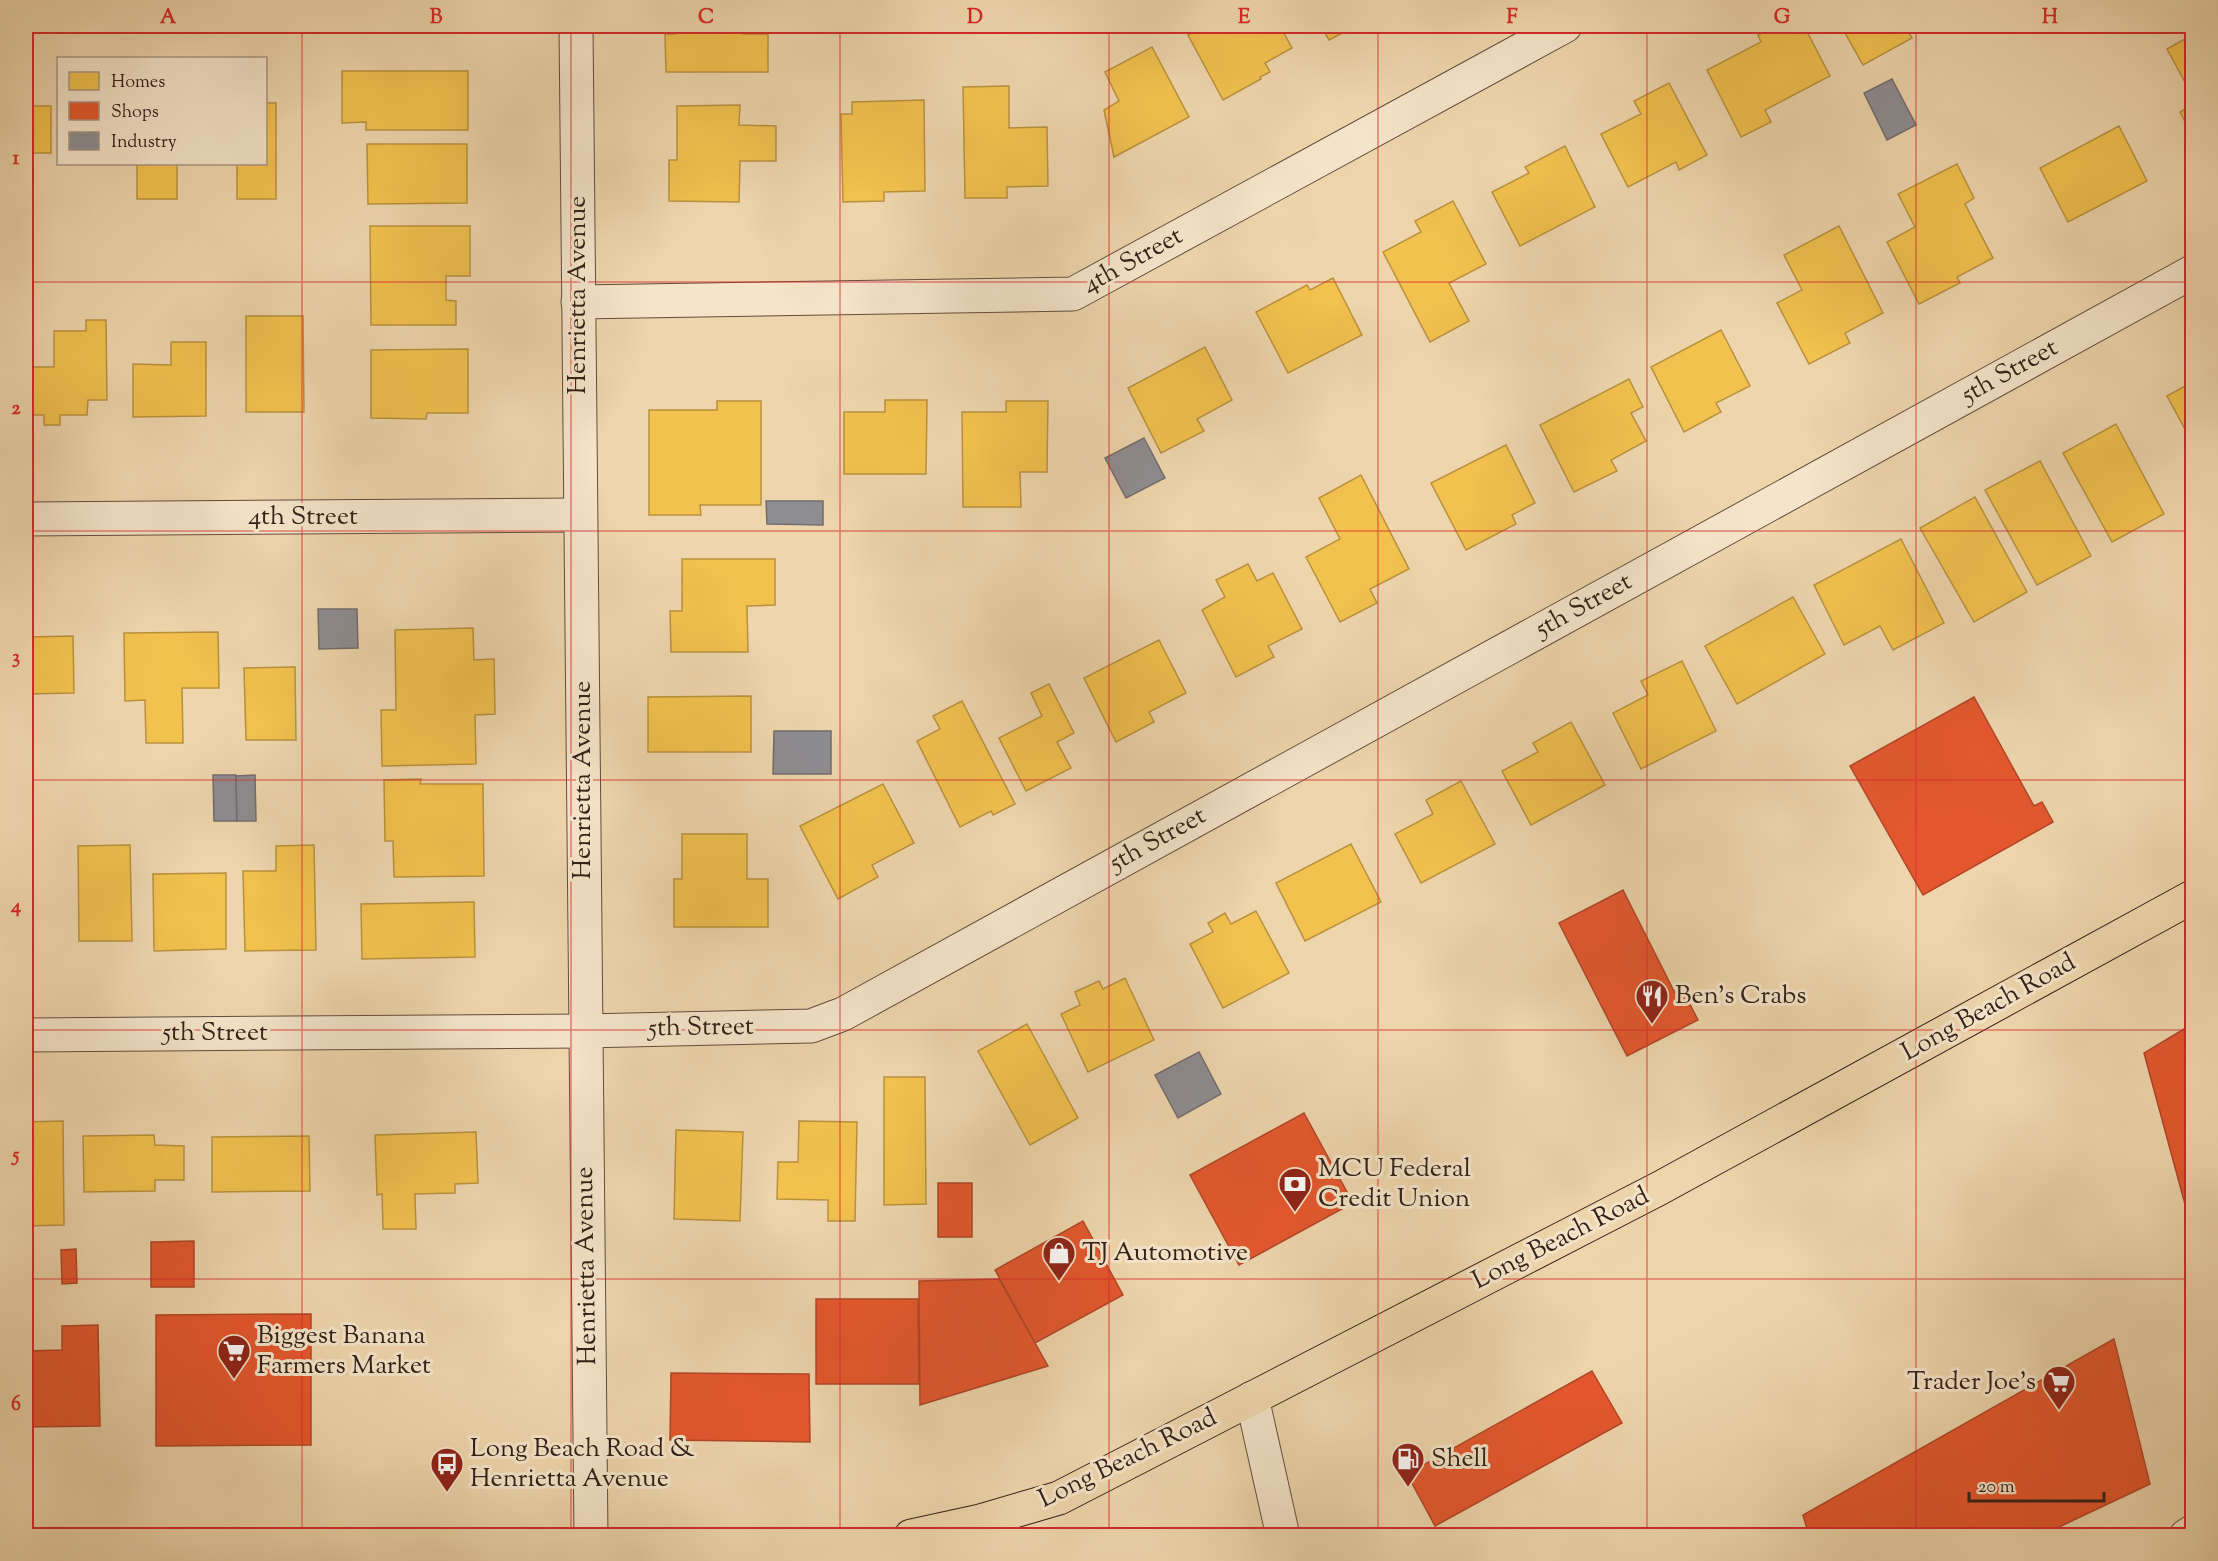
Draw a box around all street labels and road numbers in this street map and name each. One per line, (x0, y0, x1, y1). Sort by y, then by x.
street label: Henrietta Avenue (560, 196, 597, 394)
street label: 4th Street (1076, 218, 1190, 304)
street label: 5th Street (1953, 330, 2065, 415)
street label: 4th Street (248, 499, 358, 536)
street label: 5th Street (1527, 564, 1639, 649)
street label: Henrietta Avenue (565, 681, 602, 879)
street label: 5th Street (1101, 798, 1213, 883)
street label: Long Beach Road (1895, 945, 2083, 1071)
street label: 5th Street (646, 1009, 754, 1047)
street label: 5th Street (160, 1015, 268, 1052)
street label: Henrietta Avenue (567, 1166, 607, 1366)
street label: Long Beach Road (1466, 1178, 1656, 1300)
street label: Long Beach Road (1033, 1400, 1224, 1518)

